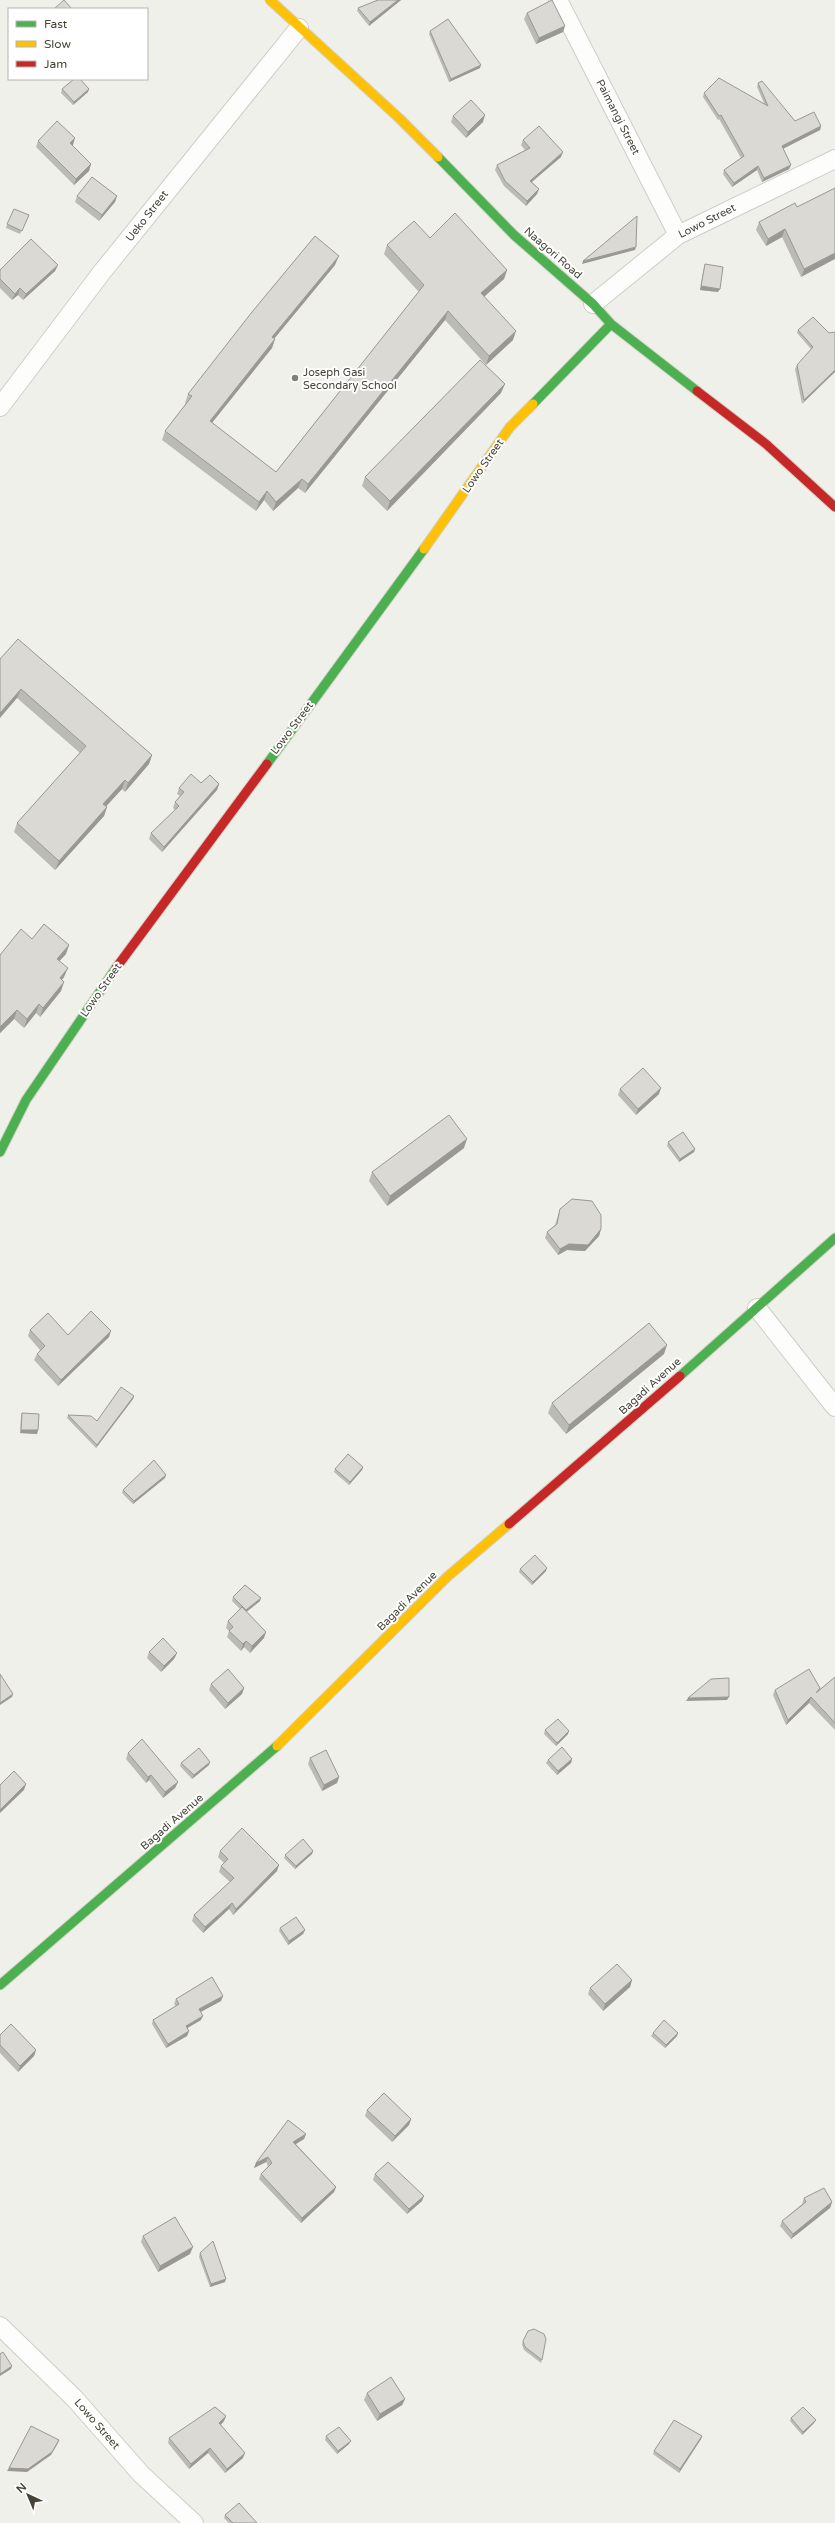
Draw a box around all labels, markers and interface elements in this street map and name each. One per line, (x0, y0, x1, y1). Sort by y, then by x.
legend (8, 8, 148, 80)
text: Fast (44, 17, 68, 31)
text: Slow (44, 37, 71, 51)
text: Jam (44, 57, 67, 71)
street label: Paimangi Street (593, 77, 643, 157)
street label: Ueko Street (123, 188, 171, 244)
street label: Lowo Street (676, 201, 738, 241)
street label: Naagori Road (521, 224, 585, 282)
place label: Joseph Gasi Secondary School (303, 366, 397, 392)
marker: Joseph Gasi Secondary School (290, 373, 300, 383)
street label: Lowo Street (460, 437, 506, 495)
street label: Lowo Street (268, 699, 316, 757)
street label: Lowo Street (78, 961, 124, 1019)
street label: Bagadi Avenue (616, 1355, 684, 1417)
street label: Bagadi Avenue (375, 1569, 439, 1633)
street label: Bagadi Avenue (138, 1791, 206, 1853)
street label: Lowo Street (72, 2396, 122, 2452)
north arrow (8, 2475, 48, 2515)
text: N (14, 2480, 29, 2496)

